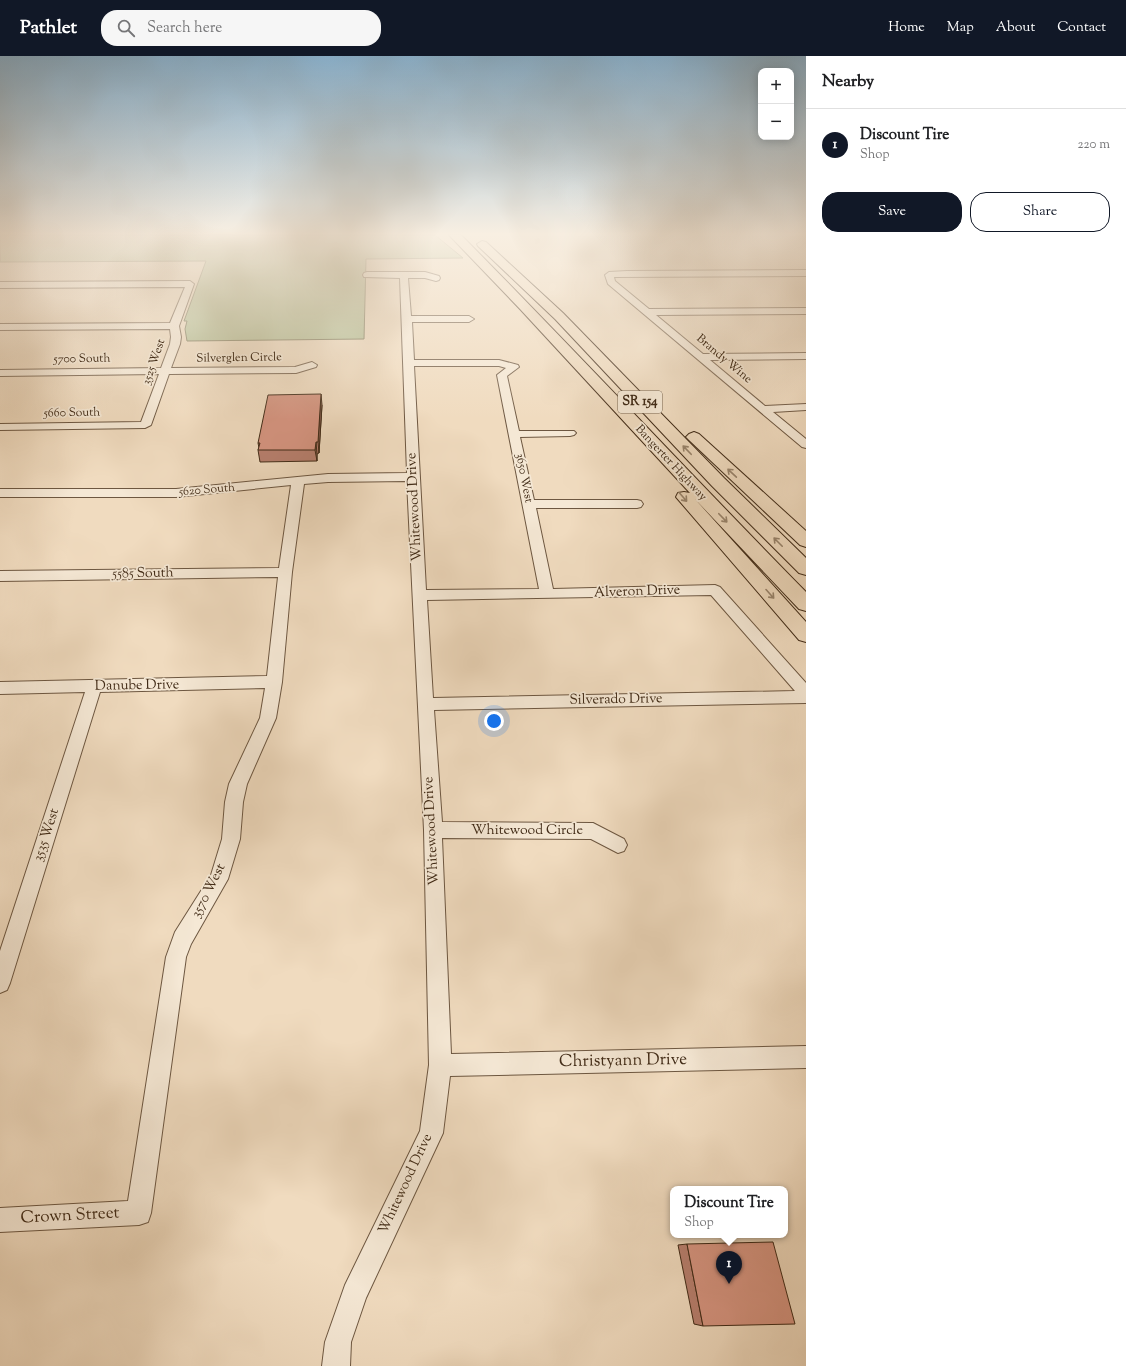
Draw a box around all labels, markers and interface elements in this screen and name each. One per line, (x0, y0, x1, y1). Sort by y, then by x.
search box (101, 10, 381, 46)
text: Pathlet (20, 15, 77, 42)
icon: search (115, 17, 137, 39)
text: Search here (147, 18, 222, 39)
text: Home (888, 18, 925, 38)
text: Map (947, 18, 974, 38)
text: About (996, 18, 1035, 38)
text: Contact (1057, 18, 1106, 38)
map controls (758, 68, 794, 140)
button: + (758, 68, 794, 104)
text: Nearby (822, 70, 874, 94)
button: − (758, 104, 794, 140)
text: Discount Tire (860, 125, 949, 146)
text: 1 (833, 136, 837, 154)
text: 220 m (1077, 136, 1110, 154)
text: Shop (860, 146, 889, 164)
button: Save (822, 192, 962, 232)
button: Share (970, 192, 1110, 232)
street label: Brandy Wine (692, 330, 756, 388)
street label: 3525 West (138, 336, 170, 388)
street label: Silverglen Circle (196, 348, 282, 368)
street label: 5700 South (52, 350, 111, 369)
road number: SR 154 (618, 391, 662, 413)
street label: 5660 South (42, 404, 101, 423)
street label: Bangerter Highway (631, 421, 711, 505)
one-way arrow (682, 445, 691, 455)
street label: Whitewood Drive (402, 452, 428, 562)
street label: 3650 West (510, 452, 538, 504)
one-way arrow (727, 468, 737, 478)
street label: 5620 South (177, 479, 236, 502)
one-way arrow (679, 492, 688, 502)
one-way arrow (718, 513, 728, 523)
one-way arrow (773, 537, 783, 547)
street label: 5585 South (111, 563, 174, 585)
street label: Alveron Drive (593, 580, 681, 604)
one-way arrow (765, 589, 774, 600)
street label: Danube Drive (95, 675, 179, 697)
street label: Silverado Drive (569, 689, 663, 711)
your location (484, 711, 504, 731)
street label: Whitewood Drive (419, 776, 445, 886)
street label: 3535 West (29, 806, 65, 864)
street label: Whitewood Circle (471, 821, 583, 841)
street label: 3570 West (187, 860, 231, 922)
street label: Christyann Drive (559, 1048, 687, 1074)
street label: Whitewood Drive (374, 1131, 438, 1237)
popup (670, 1186, 788, 1238)
text: Discount Tire (684, 1193, 774, 1214)
street label: Crown Street (20, 1201, 120, 1231)
text: Shop (684, 1214, 714, 1232)
pin: 1 (716, 1251, 742, 1284)

